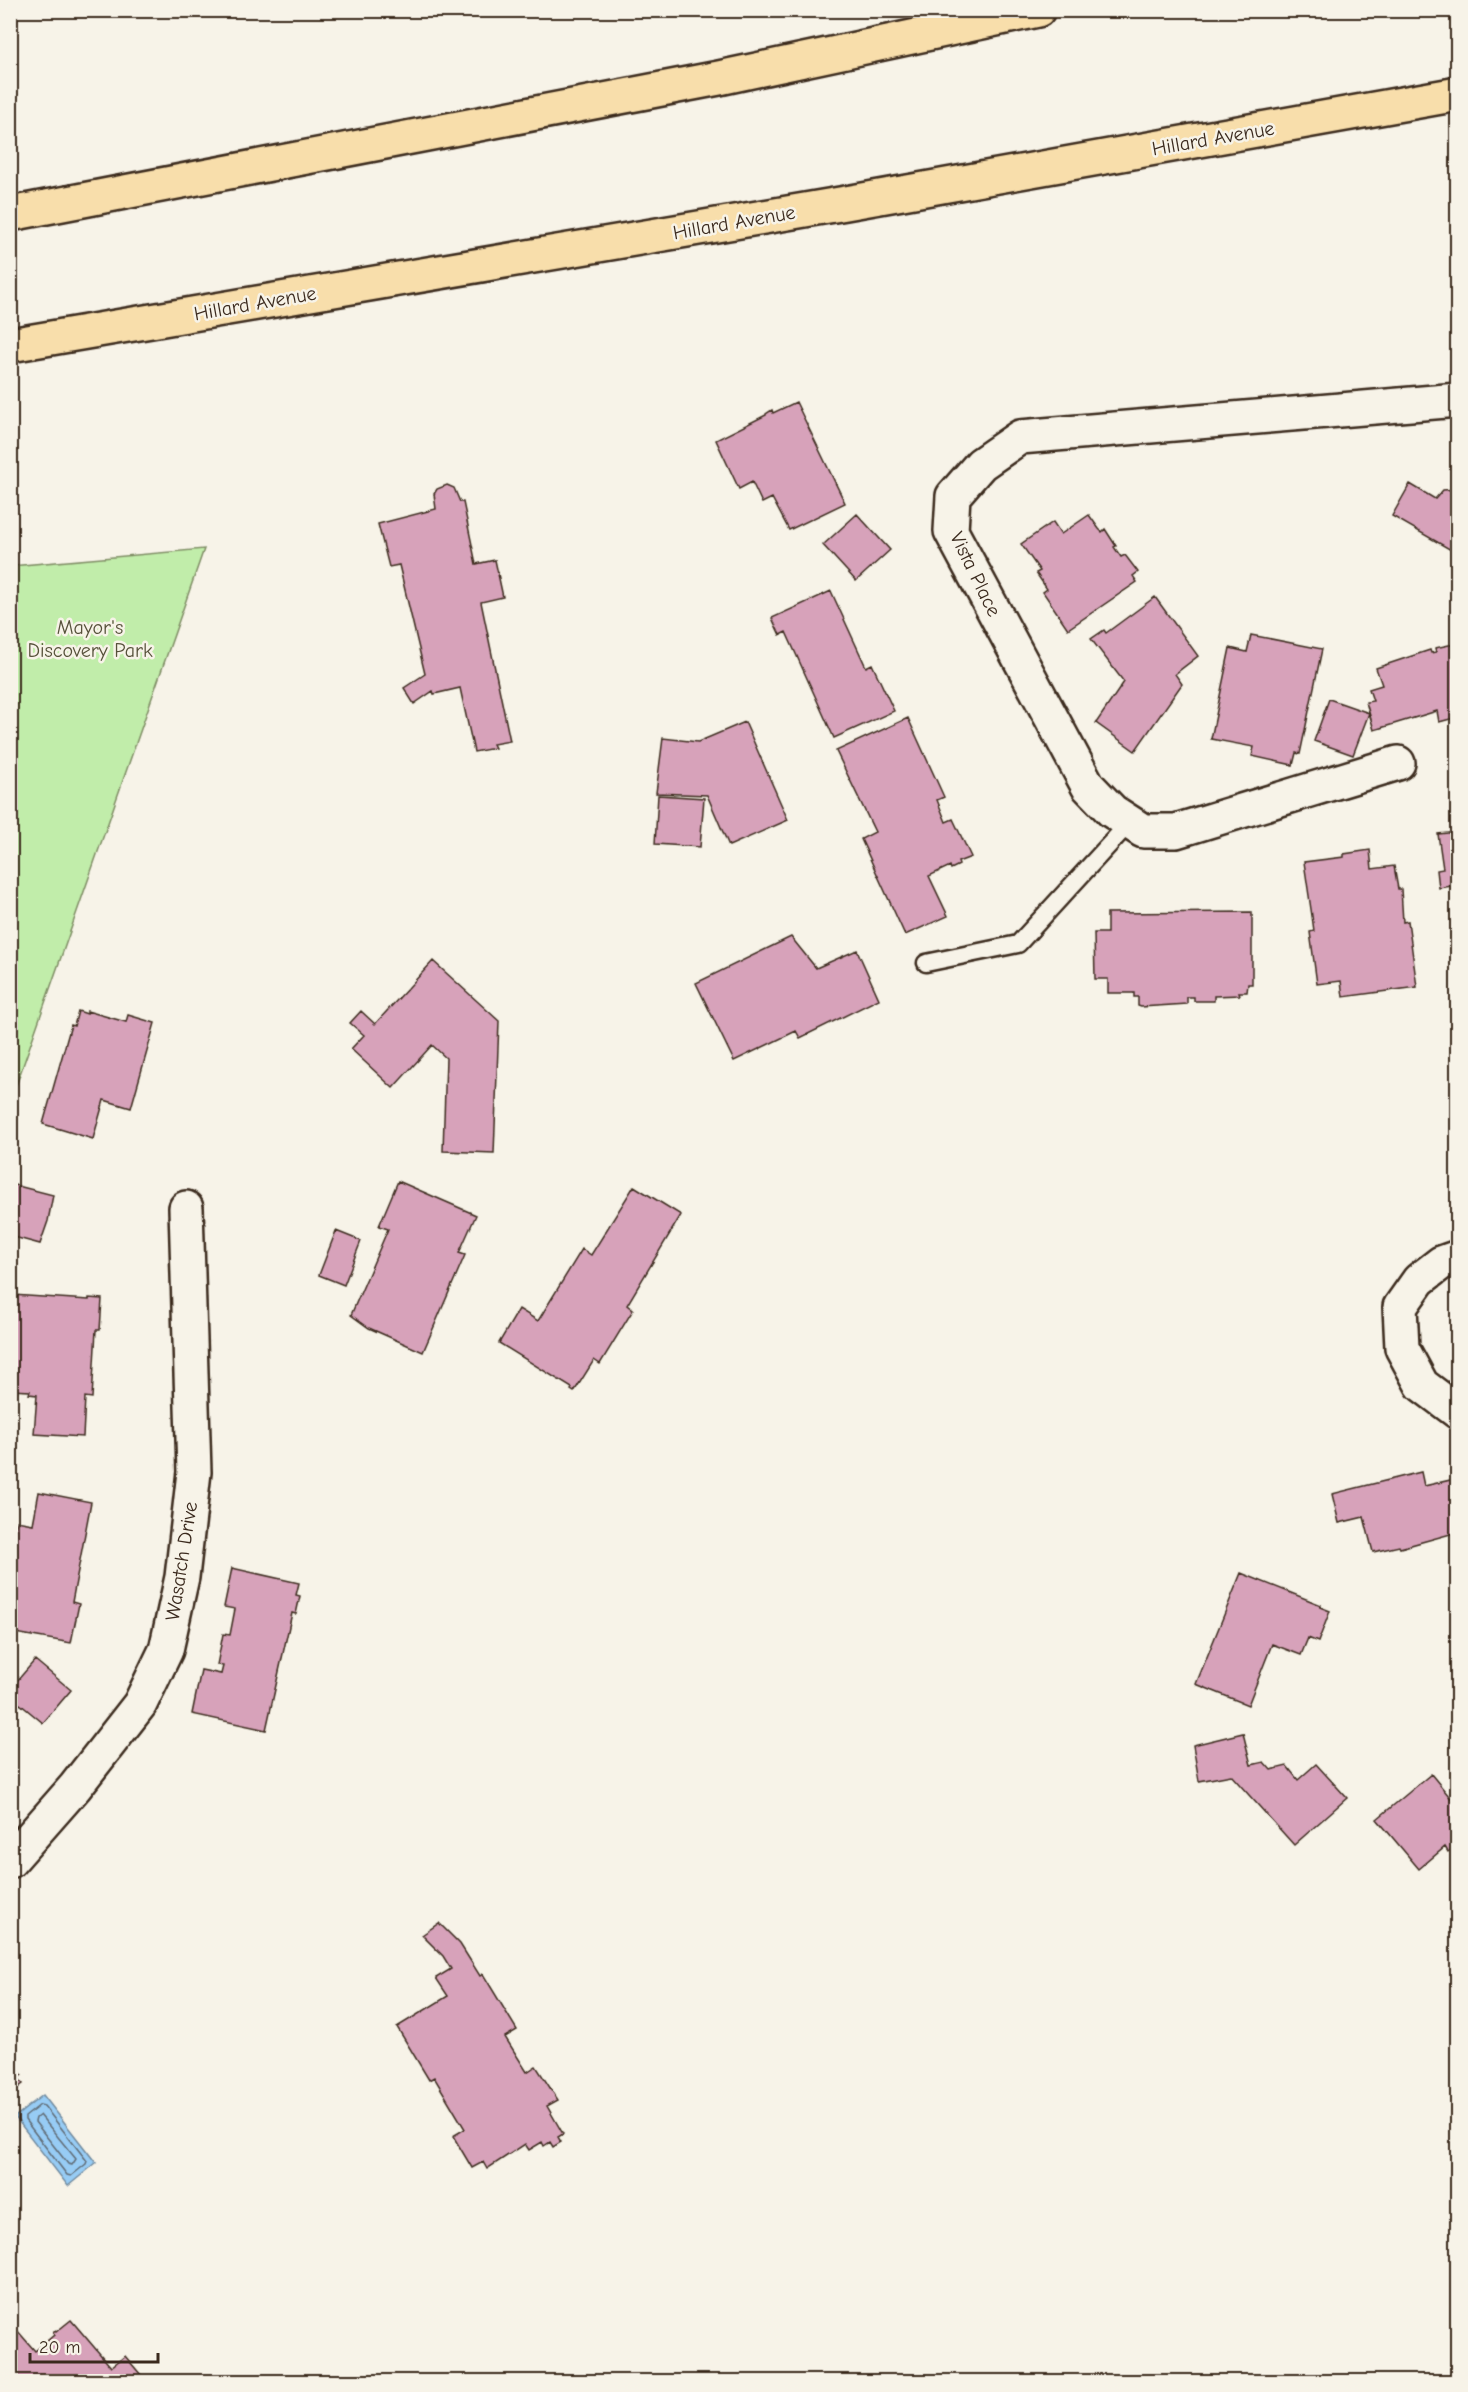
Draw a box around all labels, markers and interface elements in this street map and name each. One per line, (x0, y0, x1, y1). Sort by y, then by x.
street label: Hillard Avenue (1150, 116, 1276, 161)
street label: Hillard Avenue (671, 200, 797, 245)
street label: Hillard Avenue (192, 281, 318, 326)
street label: Vista Place (945, 528, 1006, 620)
park label: Mayor's Discovery Park (27, 616, 153, 662)
street label: Wasatch Drive (161, 1500, 202, 1622)
scale bar (30, 2326, 158, 2364)
text: 20 m (39, 2337, 80, 2358)

